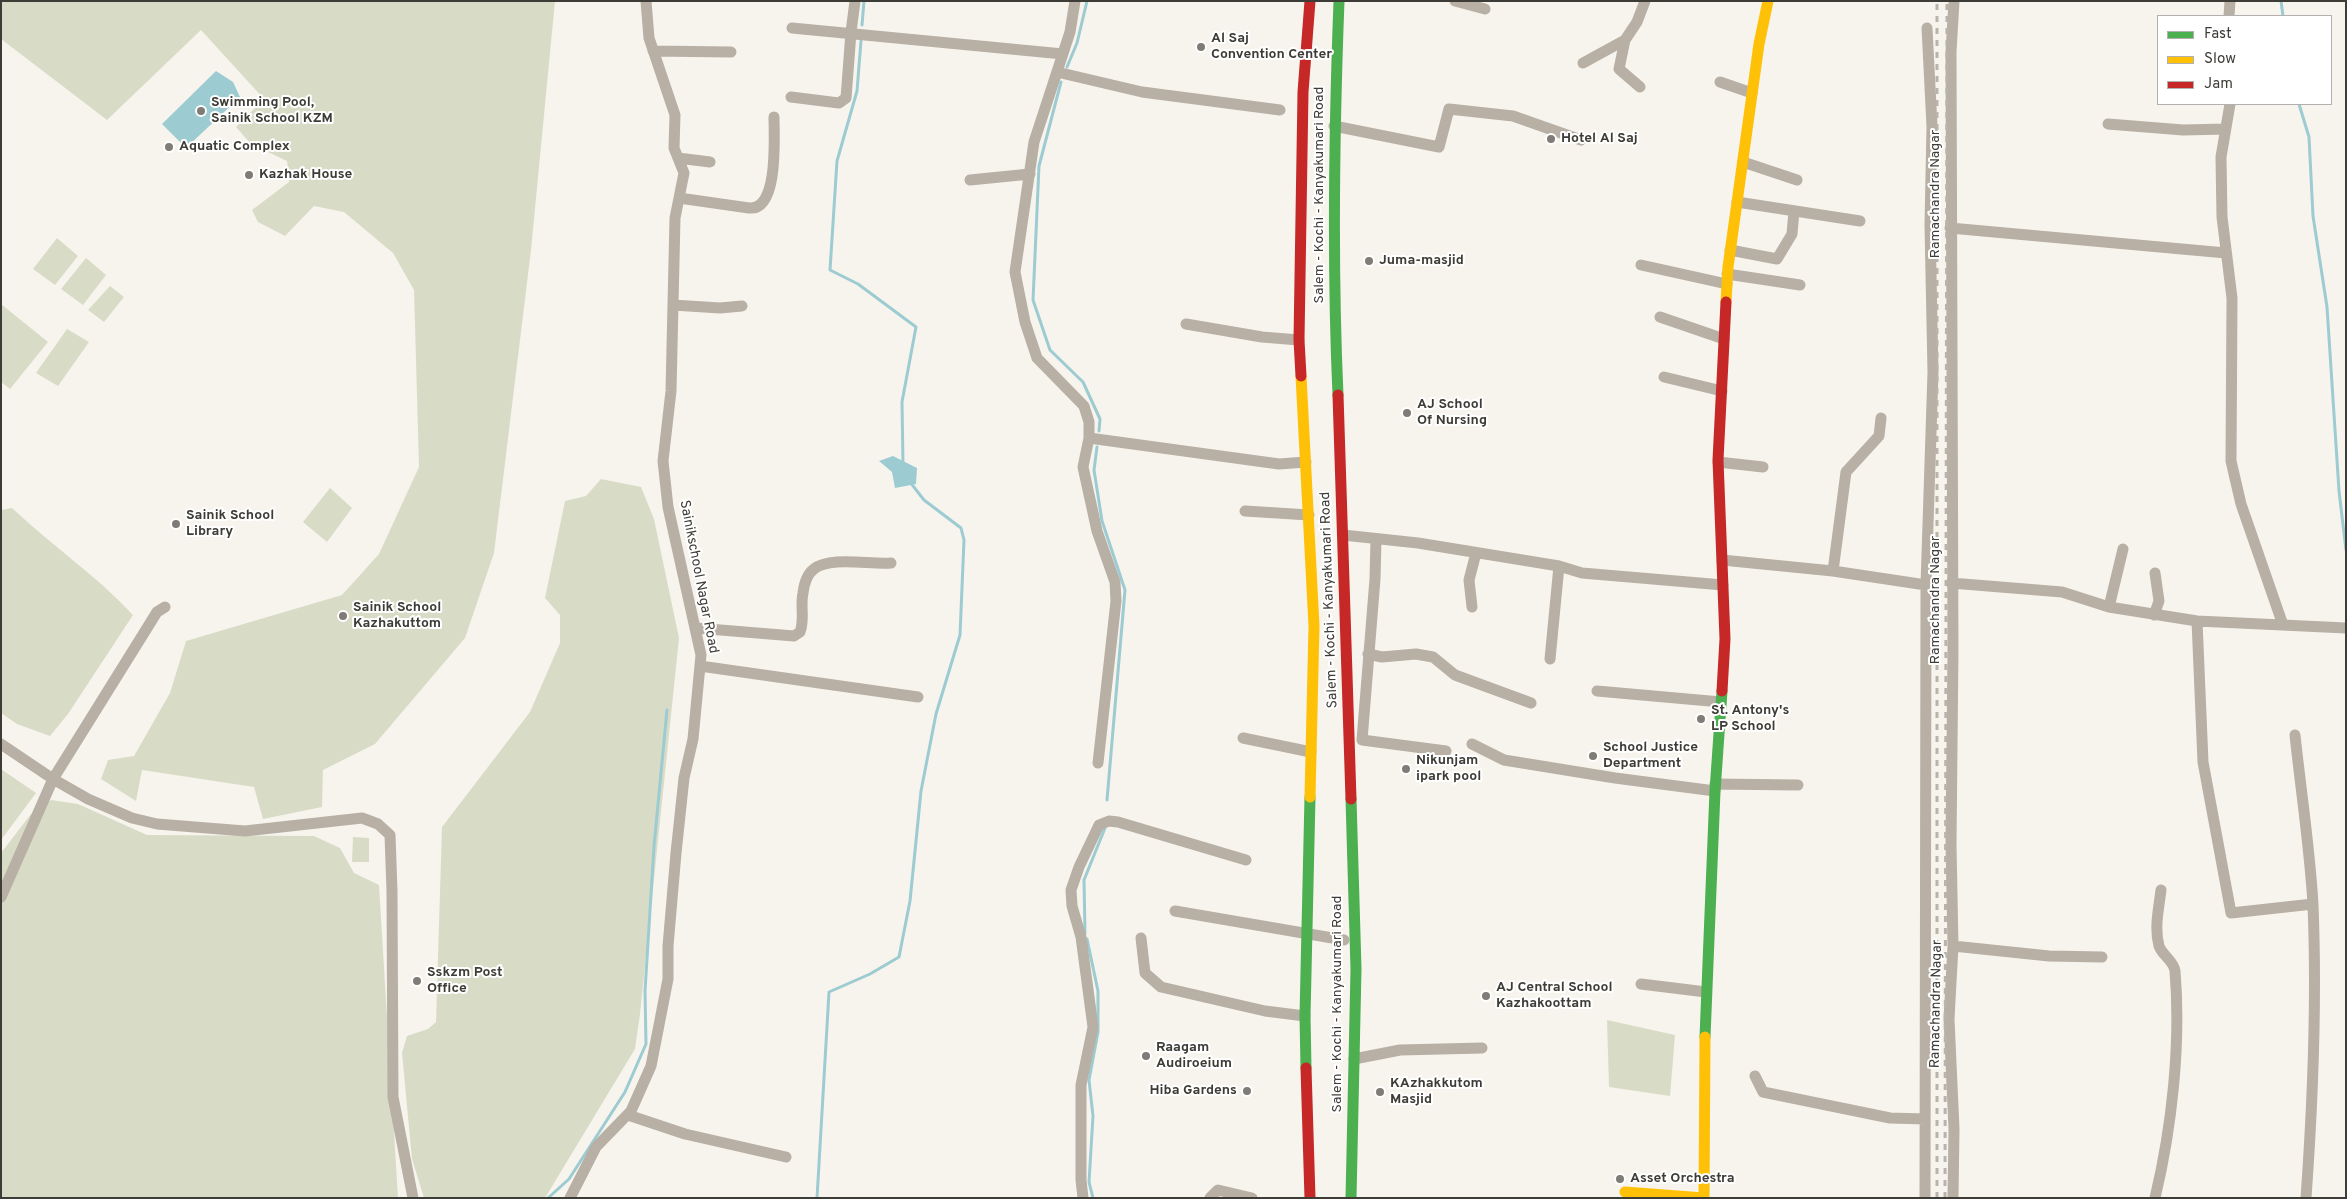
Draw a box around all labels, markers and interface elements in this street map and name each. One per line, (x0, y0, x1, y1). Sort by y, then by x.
legend (2157, 15, 2332, 105)
text: Fast (2204, 25, 2232, 44)
place label: Al Saj Convention Center (1211, 31, 1332, 64)
marker: Al Saj Convention Center (1195, 41, 1207, 53)
text: Slow (2204, 50, 2236, 69)
text: Jam (2204, 75, 2233, 94)
street label: Salem - Kochi - Kanyakumari Road (1312, 87, 1328, 303)
place label: Swimming Pool, Sainik School KZM (211, 95, 333, 128)
marker: Swimming Pool, Sainik School KZM (195, 105, 207, 117)
street label: Ramachandra Nagar (1928, 130, 1944, 258)
place label: Hotel Al Saj (1561, 131, 1638, 147)
marker: Hotel Al Saj (1545, 133, 1557, 145)
place label: Aquatic Complex (179, 139, 290, 155)
marker: Aquatic Complex (163, 141, 175, 153)
place label: Kazhak House (259, 167, 352, 183)
marker: Kazhak House (243, 169, 255, 181)
place label: Juma-masjid (1379, 253, 1464, 269)
marker: Juma-masjid (1363, 255, 1375, 267)
place label: AJ School Of Nursing (1417, 397, 1487, 430)
marker: AJ School Of Nursing (1401, 407, 1413, 419)
street label: Salem - Kochi - Kanyakumari Road (1318, 491, 1342, 709)
street label: Sainikschool Nagar Road (675, 499, 721, 655)
place label: Sainik School Library (186, 508, 274, 540)
marker: Sainik School Library (170, 518, 182, 530)
street label: Ramachandra Nagar (1928, 536, 1944, 664)
place label: Sainik School Kazhakuttom (353, 600, 441, 632)
marker: Sainik School Kazhakuttom (337, 610, 349, 622)
place label: St. Antony's LP School (1711, 703, 1789, 736)
marker: St. Antony's LP School (1695, 713, 1707, 725)
place label: School Justice Department (1603, 740, 1698, 772)
marker: School Justice Department (1587, 750, 1599, 762)
place label: Nikunjam ipark pool (1416, 753, 1481, 786)
marker: Nikunjam ipark pool (1400, 763, 1412, 775)
street label: Salem - Kochi - Kanyakumari Road (1330, 896, 1346, 1112)
street label: Ramachandra Nagar (1927, 940, 1947, 1068)
place label: Sskzm Post Office (427, 965, 502, 998)
marker: Sskzm Post Office (411, 975, 423, 987)
place label: AJ Central School Kazhakoottam (1496, 980, 1613, 1012)
marker: AJ Central School Kazhakoottam (1480, 990, 1492, 1002)
place label: Raagam Audiroeium (1156, 1040, 1232, 1072)
marker: Raagam Audiroeium (1140, 1050, 1152, 1062)
place label: KAzhakkutom Masjid (1390, 1076, 1483, 1108)
place label: Hiba Gardens (1150, 1083, 1237, 1099)
marker: Hiba Gardens (1241, 1085, 1253, 1097)
marker: KAzhakkutom Masjid (1374, 1086, 1386, 1098)
place label: Asset Orchestra (1630, 1171, 1735, 1187)
marker: Asset Orchestra (1614, 1173, 1626, 1185)

